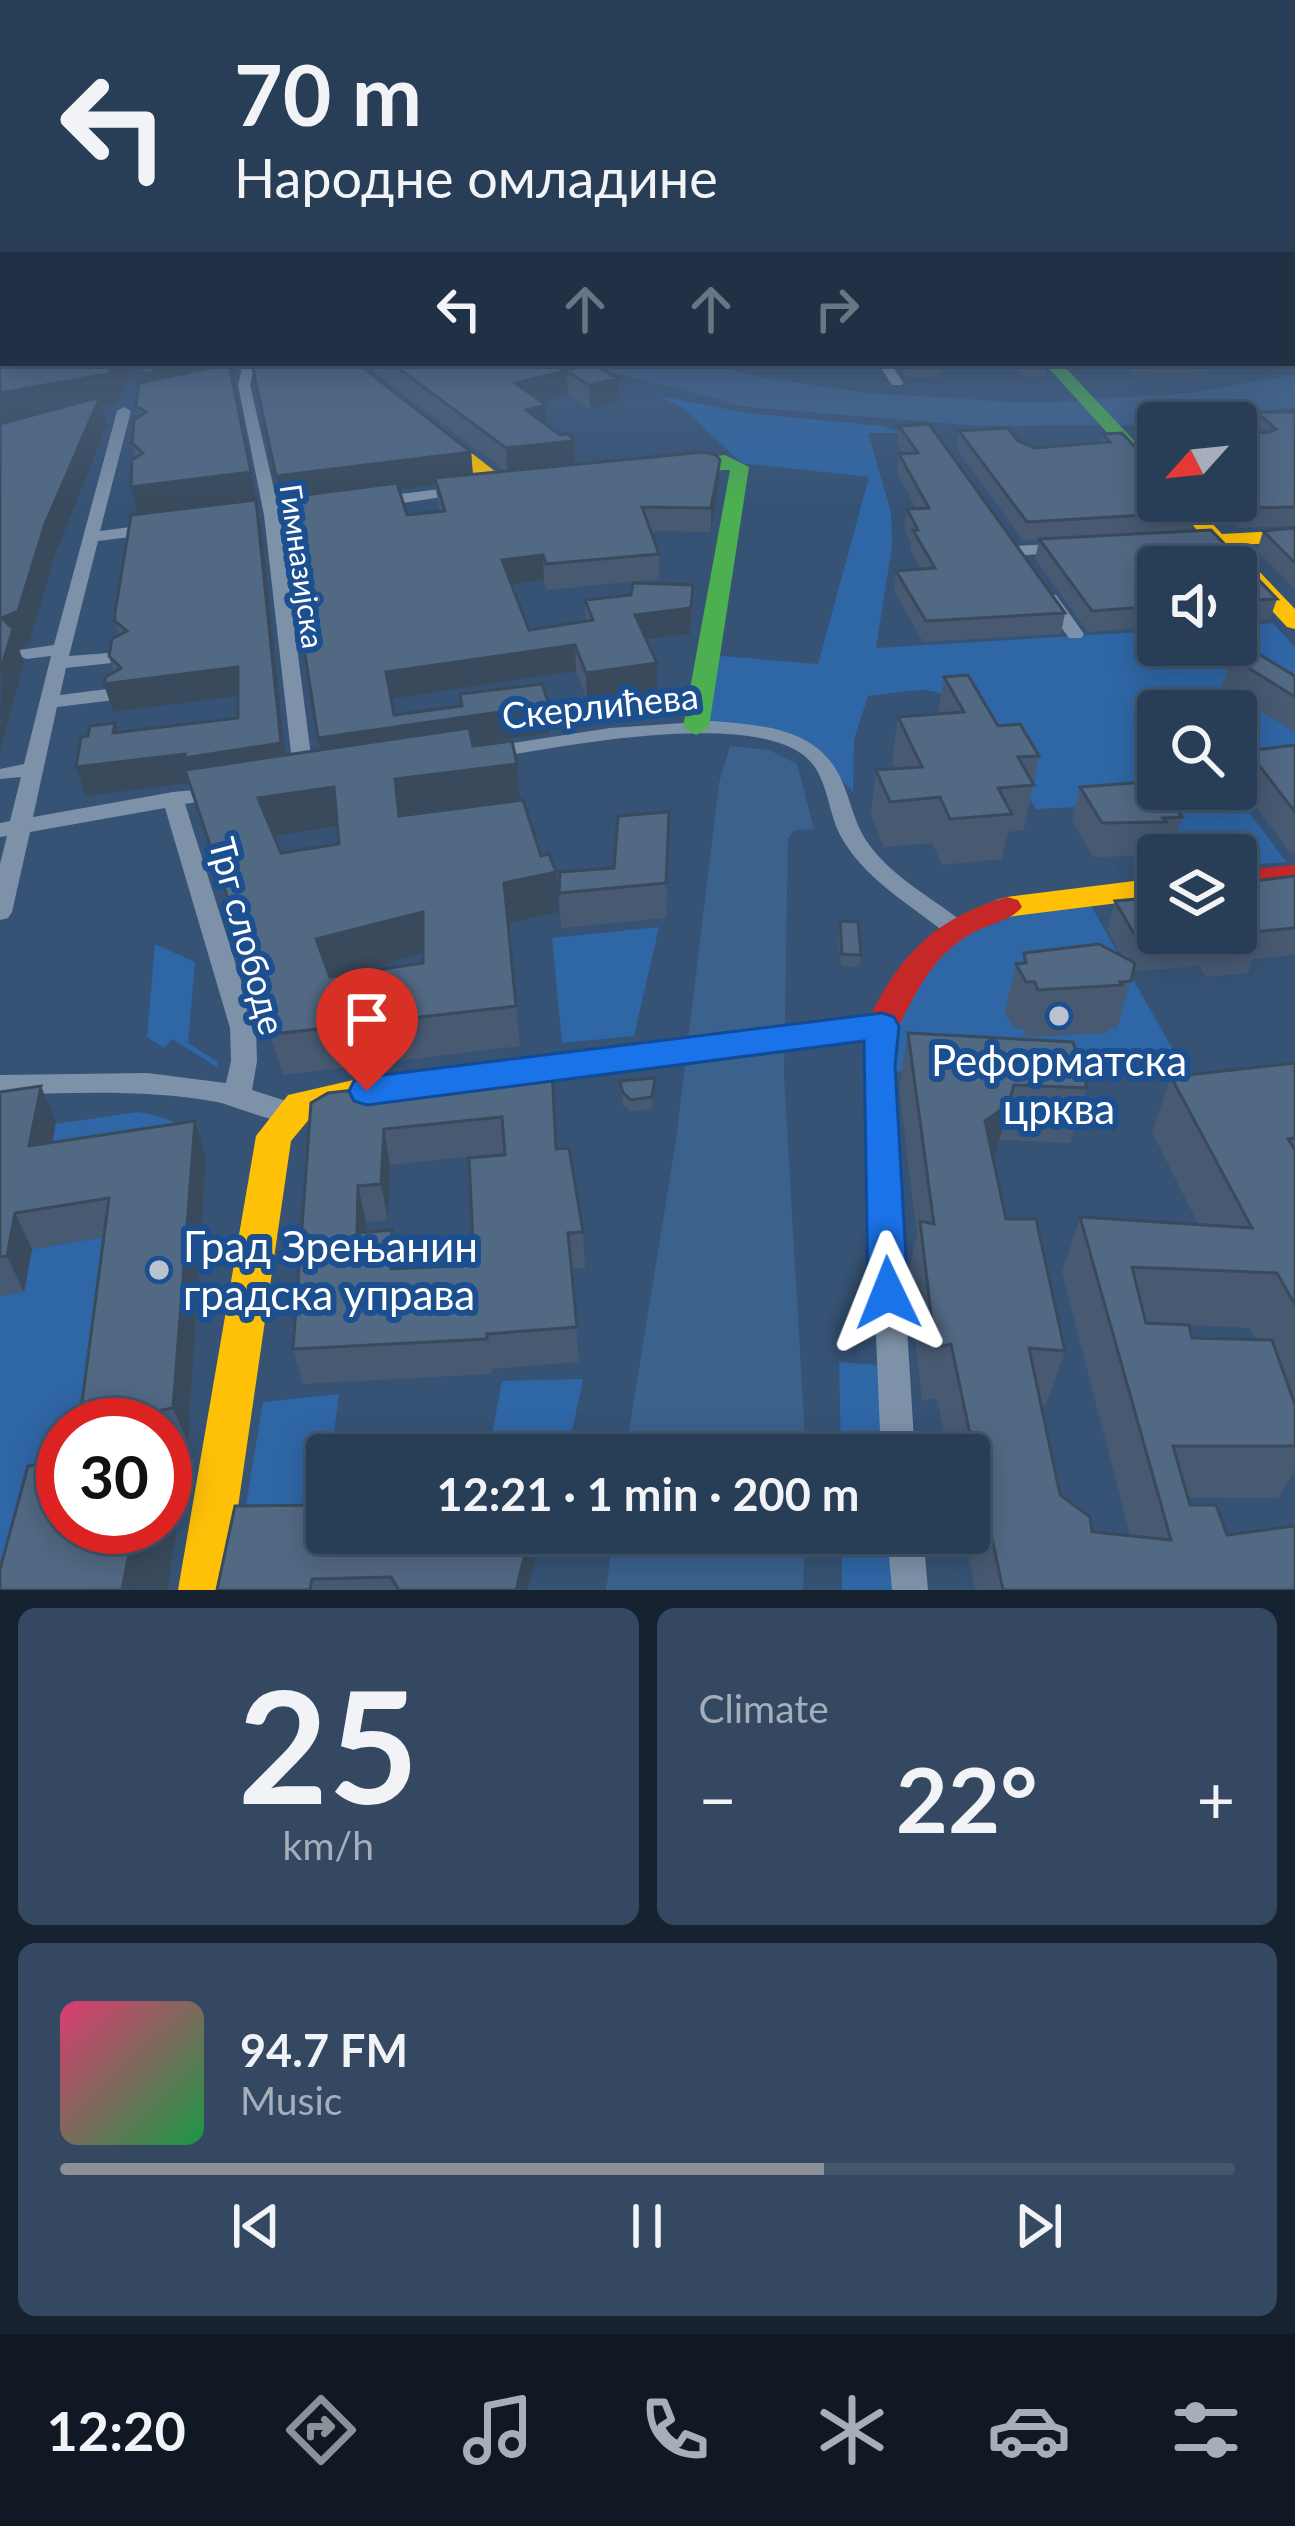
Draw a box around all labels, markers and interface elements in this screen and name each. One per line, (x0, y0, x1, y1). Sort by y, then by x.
text: 70 m (234, 43, 422, 144)
icon: left (36, 48, 192, 204)
text: Народне омладине (234, 145, 718, 210)
icon: left (426, 276, 492, 342)
icon: ahead (552, 276, 618, 342)
icon: ahead (678, 276, 744, 342)
icon: right (804, 276, 870, 342)
north arrow (1137, 402, 1257, 522)
map controls (1137, 402, 1257, 954)
street label: Гимназијска (274, 482, 332, 650)
button: sound (1137, 546, 1257, 666)
street label: Скерлићева (500, 673, 700, 737)
button: search (1137, 690, 1257, 810)
street label: Трг слободе (201, 833, 295, 1039)
button: layers (1137, 834, 1257, 954)
pin (316, 968, 418, 1091)
icon: arrive (334, 986, 400, 1052)
marker: Реформатска црква (1046, 1003, 1072, 1029)
place label: Реформатска црква (931, 1035, 1187, 1133)
place label: Град Зрењанин градска управа (183, 1221, 478, 1319)
position arrow (825, 1230, 951, 1356)
marker: Град Зрењанин градска управа (146, 1257, 172, 1283)
speed limit sign: 30 (36, 1398, 192, 1554)
text: 12:21 · 1 min · 200 m (437, 1467, 859, 1521)
text: 25 (238, 1650, 419, 1837)
text: Climate (699, 1685, 829, 1731)
text: 22° (896, 1744, 1038, 1852)
text: − (699, 1759, 737, 1838)
text: + (1197, 1759, 1235, 1838)
text: km/h (283, 1822, 374, 1868)
text: 94.7 FM (240, 2023, 408, 2077)
text: Music (240, 2077, 342, 2123)
icon: previous (223, 2193, 289, 2259)
icon: pause (614, 2193, 680, 2259)
icon: next (1006, 2193, 1072, 2259)
icon: directions (279, 2388, 363, 2472)
icon: music (456, 2388, 540, 2472)
icon: phone (633, 2388, 717, 2472)
icon: climate (810, 2388, 894, 2472)
icon: car (987, 2388, 1071, 2472)
icon: filters (1164, 2388, 1248, 2472)
text: 12:20 (47, 2398, 186, 2463)

